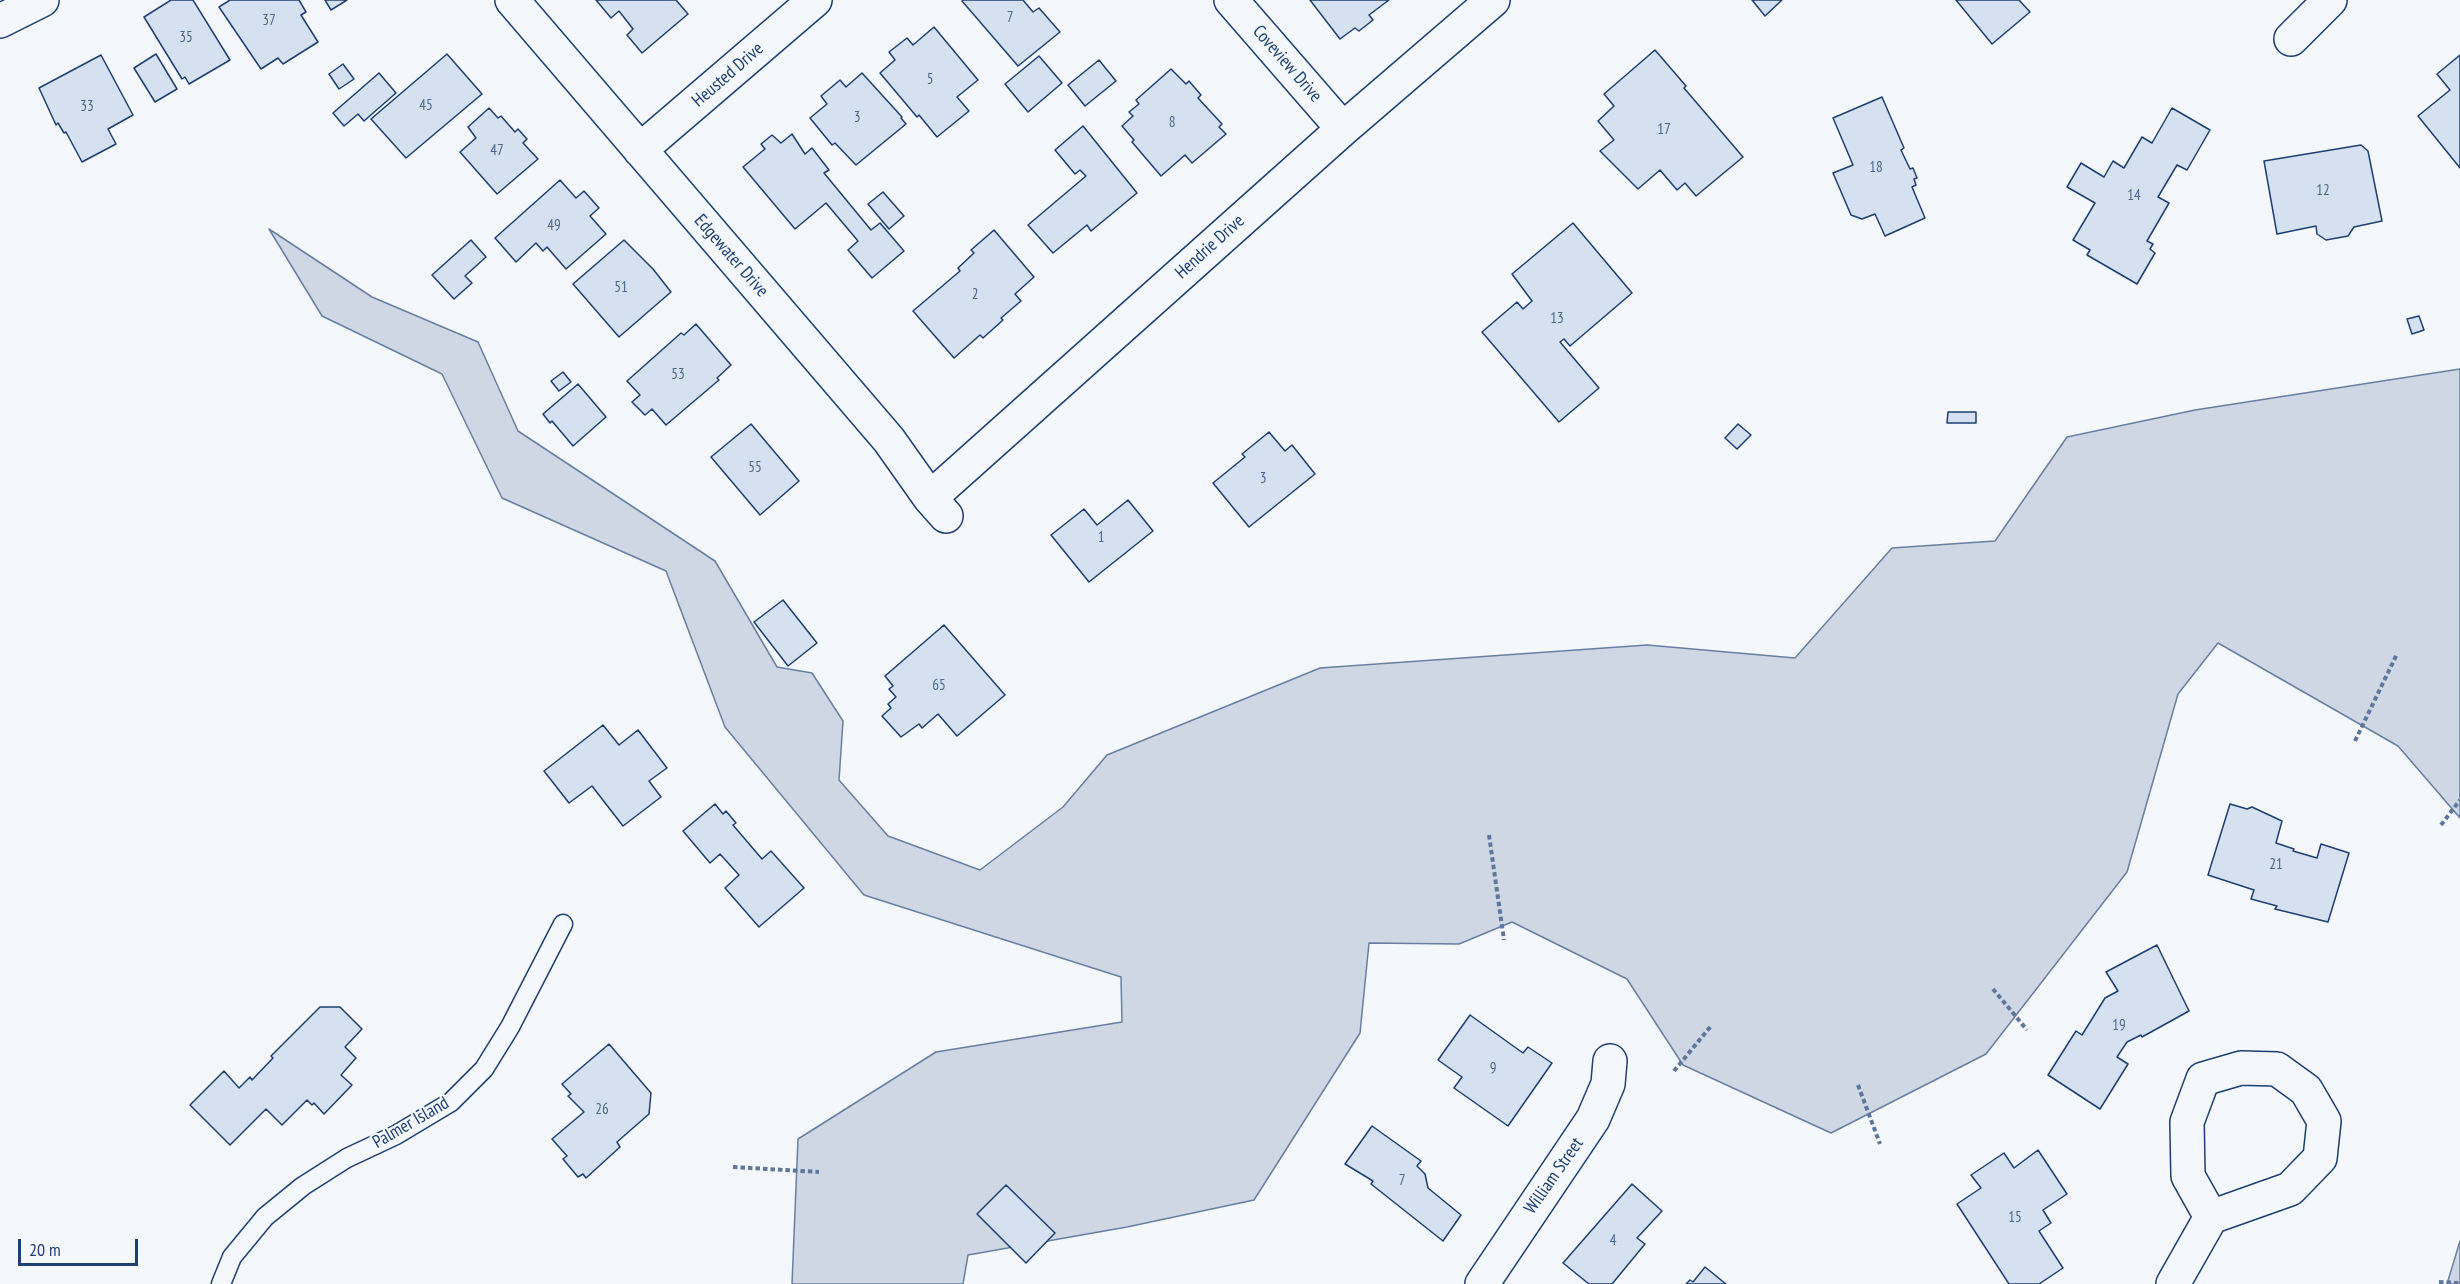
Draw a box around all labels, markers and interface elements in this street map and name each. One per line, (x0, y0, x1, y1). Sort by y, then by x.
house number: 7 (1007, 9, 1013, 27)
house number: 37 (262, 12, 276, 30)
street label: Coveview Drive (1248, 21, 1326, 107)
house number: 35 (179, 29, 193, 47)
street label: Heusted Drive (688, 38, 768, 112)
house number: 5 (927, 71, 933, 89)
house number: 45 (419, 97, 433, 115)
house number: 33 (80, 98, 94, 116)
house number: 3 (854, 109, 860, 127)
house number: 8 (1169, 114, 1175, 132)
house number: 17 (1657, 121, 1671, 139)
house number: 47 (490, 142, 504, 160)
house number: 18 (1869, 159, 1883, 177)
house number: 12 (2316, 182, 2330, 200)
house number: 14 (2127, 187, 2141, 205)
street label: Edgewater Drive (689, 210, 773, 302)
street label: Hendrie Drive (1171, 210, 1249, 284)
house number: 49 (547, 217, 561, 235)
house number: 51 (614, 279, 628, 297)
house number: 2 (972, 286, 978, 304)
house number: 13 (1550, 310, 1564, 328)
house number: 53 (671, 366, 685, 384)
house number: 55 (748, 459, 762, 477)
house number: 3 (1260, 470, 1266, 488)
house number: 1 (1098, 529, 1104, 547)
house number: 65 (932, 677, 946, 695)
house number: 21 (2269, 856, 2283, 874)
house number: 19 (2112, 1017, 2126, 1035)
house number: 9 (1490, 1060, 1496, 1078)
street label: Palmer Island (369, 1093, 453, 1153)
house number: 26 (595, 1101, 609, 1119)
street label: William Street (1520, 1134, 1588, 1218)
house number: 7 (1399, 1172, 1405, 1190)
house number: 15 (2008, 1209, 2022, 1227)
scale bar (21, 1227, 141, 1265)
house number: 4 (1610, 1232, 1616, 1250)
text: 20 m (29, 1238, 61, 1261)

